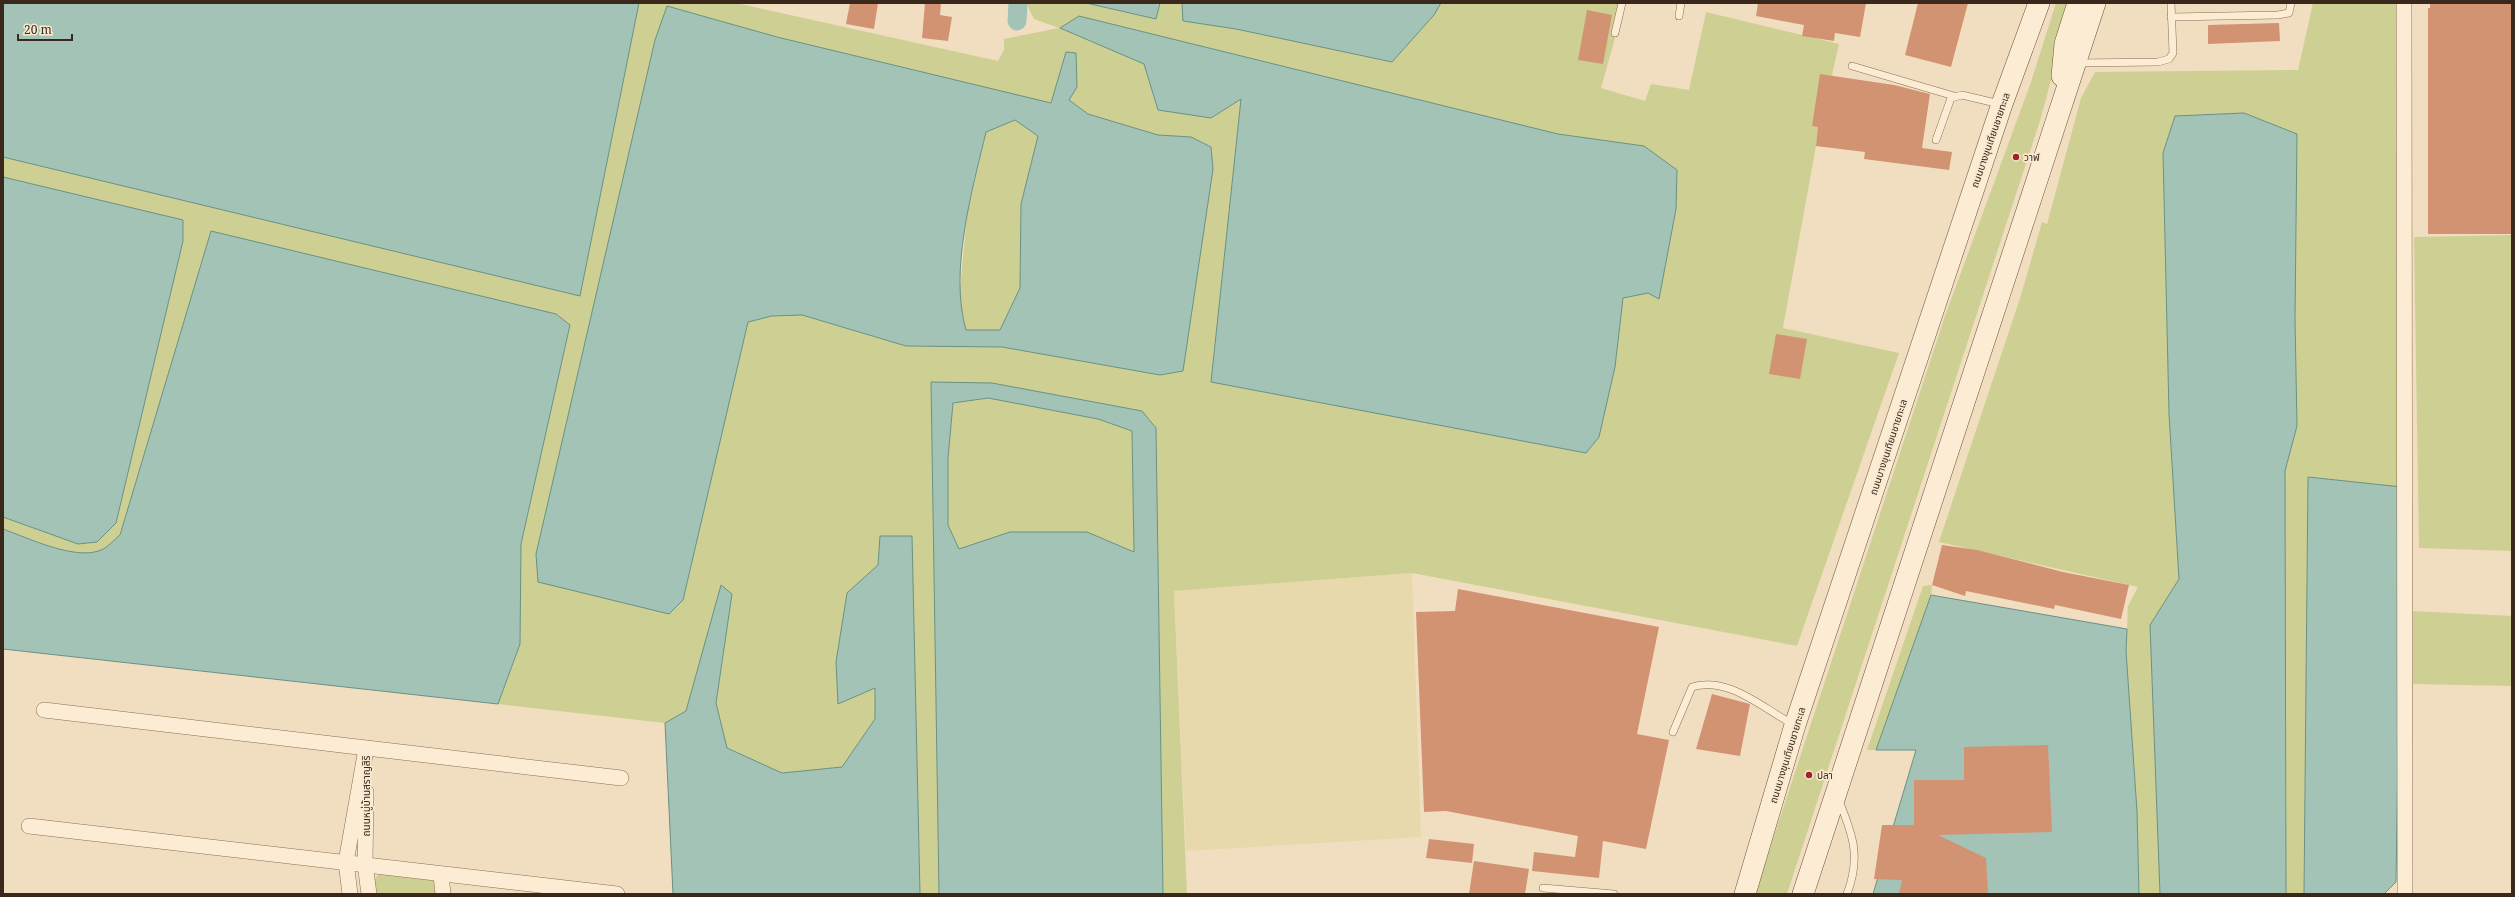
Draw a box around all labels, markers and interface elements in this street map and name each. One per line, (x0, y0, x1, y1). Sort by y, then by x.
scale bar (18, 16, 72, 42)
text: 20 m (24, 21, 52, 38)
street label: ถนนบางขุนเทียนชายทะเล (1967, 90, 2013, 190)
place label: วาฬ (2024, 150, 2040, 164)
marker: วาฬ (2011, 152, 2021, 162)
street label: ถนนบางขุนเทียนชายทะเล (1866, 397, 1910, 497)
street label: ถนนบางขุนเทียนชายทะเล (1766, 705, 1808, 805)
street label: ถนนหมู่บ้านสราญสิริ (359, 755, 373, 836)
place label: ปลา (1817, 768, 1833, 782)
marker: ปลา (1804, 770, 1814, 780)

